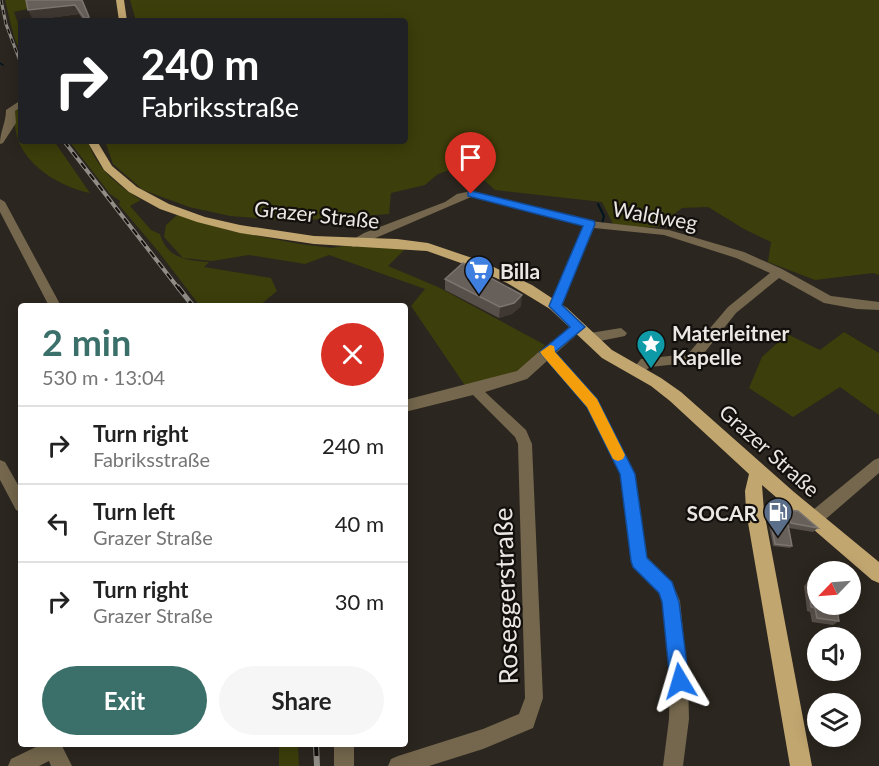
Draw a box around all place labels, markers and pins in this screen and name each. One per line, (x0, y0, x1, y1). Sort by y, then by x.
pin (445, 132, 496, 194)
supermarket icon: Billa (463, 254, 495, 296)
place label: Billa (500, 258, 540, 283)
place label: Materleitner Kapelle (672, 320, 789, 369)
place icon: Materleitner Kapelle (635, 328, 667, 370)
fuel station icon: SOCAR (762, 496, 794, 538)
place label: SOCAR (687, 500, 757, 525)

